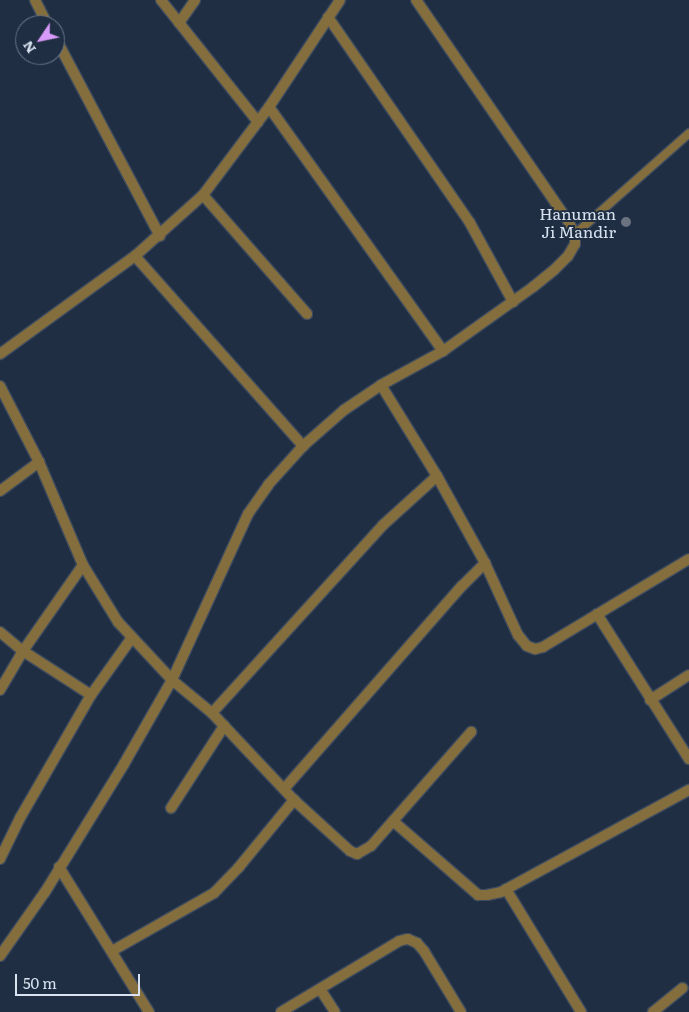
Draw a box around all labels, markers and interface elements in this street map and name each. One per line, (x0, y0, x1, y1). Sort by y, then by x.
north arrow (15, 15, 65, 65)
text: N (17, 37, 40, 58)
place label: Hanuman Ji Mandir (539, 203, 616, 241)
marker: Hanuman Ji Mandir (620, 216, 632, 228)
scale bar (18, 964, 142, 996)
text: 50 m (23, 971, 57, 994)

